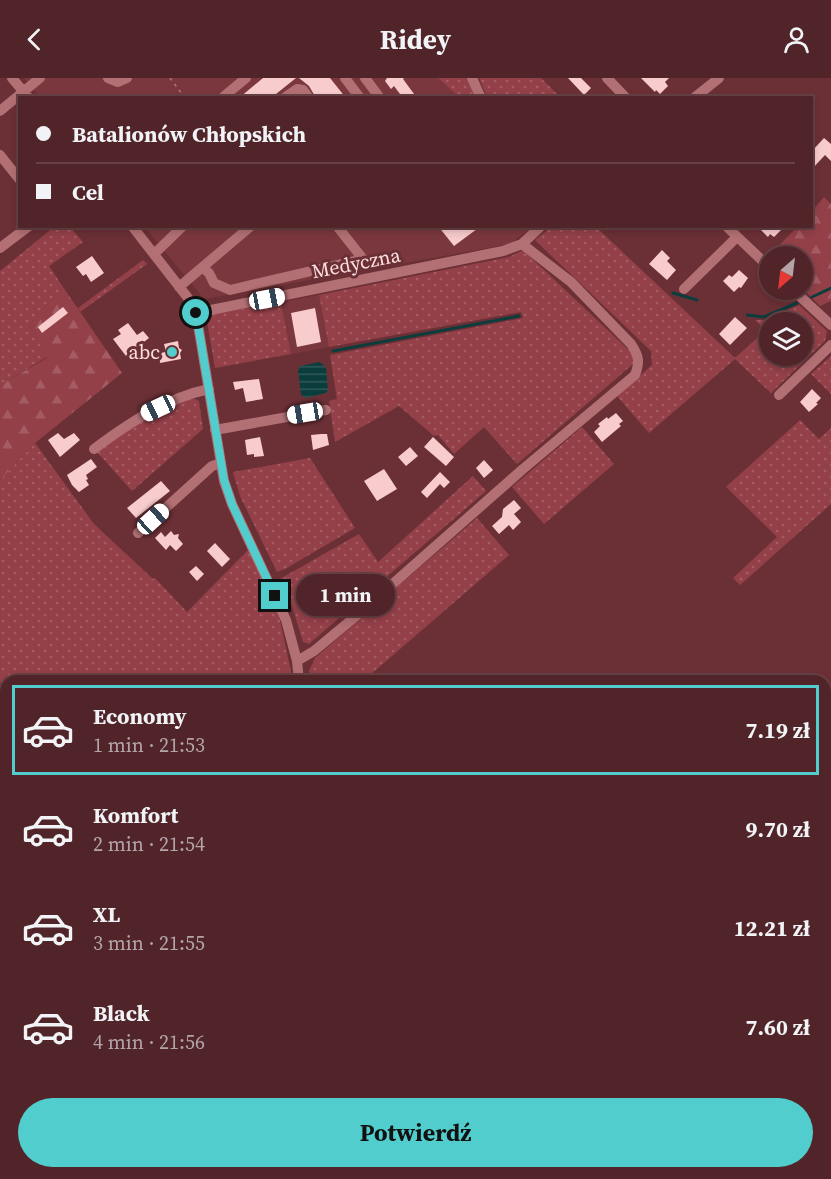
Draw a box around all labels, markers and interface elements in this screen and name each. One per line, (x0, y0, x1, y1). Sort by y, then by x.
text: Ridey (380, 21, 451, 58)
icon: back (18, 23, 51, 56)
icon: person (780, 23, 813, 56)
text: Batalionów Chłopskich (72, 119, 306, 149)
text: Cel (72, 177, 104, 207)
street label: Medyczna (309, 241, 404, 285)
north arrow (759, 246, 813, 300)
map controls (759, 246, 813, 366)
car (248, 287, 286, 311)
route start (182, 299, 209, 326)
button: layers (759, 312, 813, 366)
place label: abc (129, 338, 160, 366)
marker: abc (165, 345, 179, 359)
car (138, 392, 178, 424)
car (286, 401, 324, 425)
car (134, 500, 172, 538)
callout: 1 min (296, 575, 395, 617)
text: 1 min (320, 581, 371, 609)
route end (261, 582, 288, 609)
text: Economy (93, 701, 187, 731)
icon: car (21, 703, 75, 757)
text: 7.19 zł (746, 715, 810, 745)
text: 1 min · 21:53 (93, 731, 205, 759)
text: Komfort (93, 800, 178, 830)
icon: car (21, 802, 75, 856)
text: 9.70 zł (746, 814, 810, 844)
text: 2 min · 21:54 (93, 830, 205, 858)
text: XL (93, 899, 120, 929)
icon: car (21, 901, 75, 955)
text: 12.21 zł (734, 913, 810, 943)
text: 3 min · 21:55 (93, 929, 205, 957)
text: Black (93, 998, 150, 1028)
icon: car (21, 1000, 75, 1054)
text: 7.60 zł (746, 1012, 810, 1042)
text: 4 min · 21:56 (93, 1028, 205, 1056)
button: Potwierdź (18, 1098, 813, 1167)

